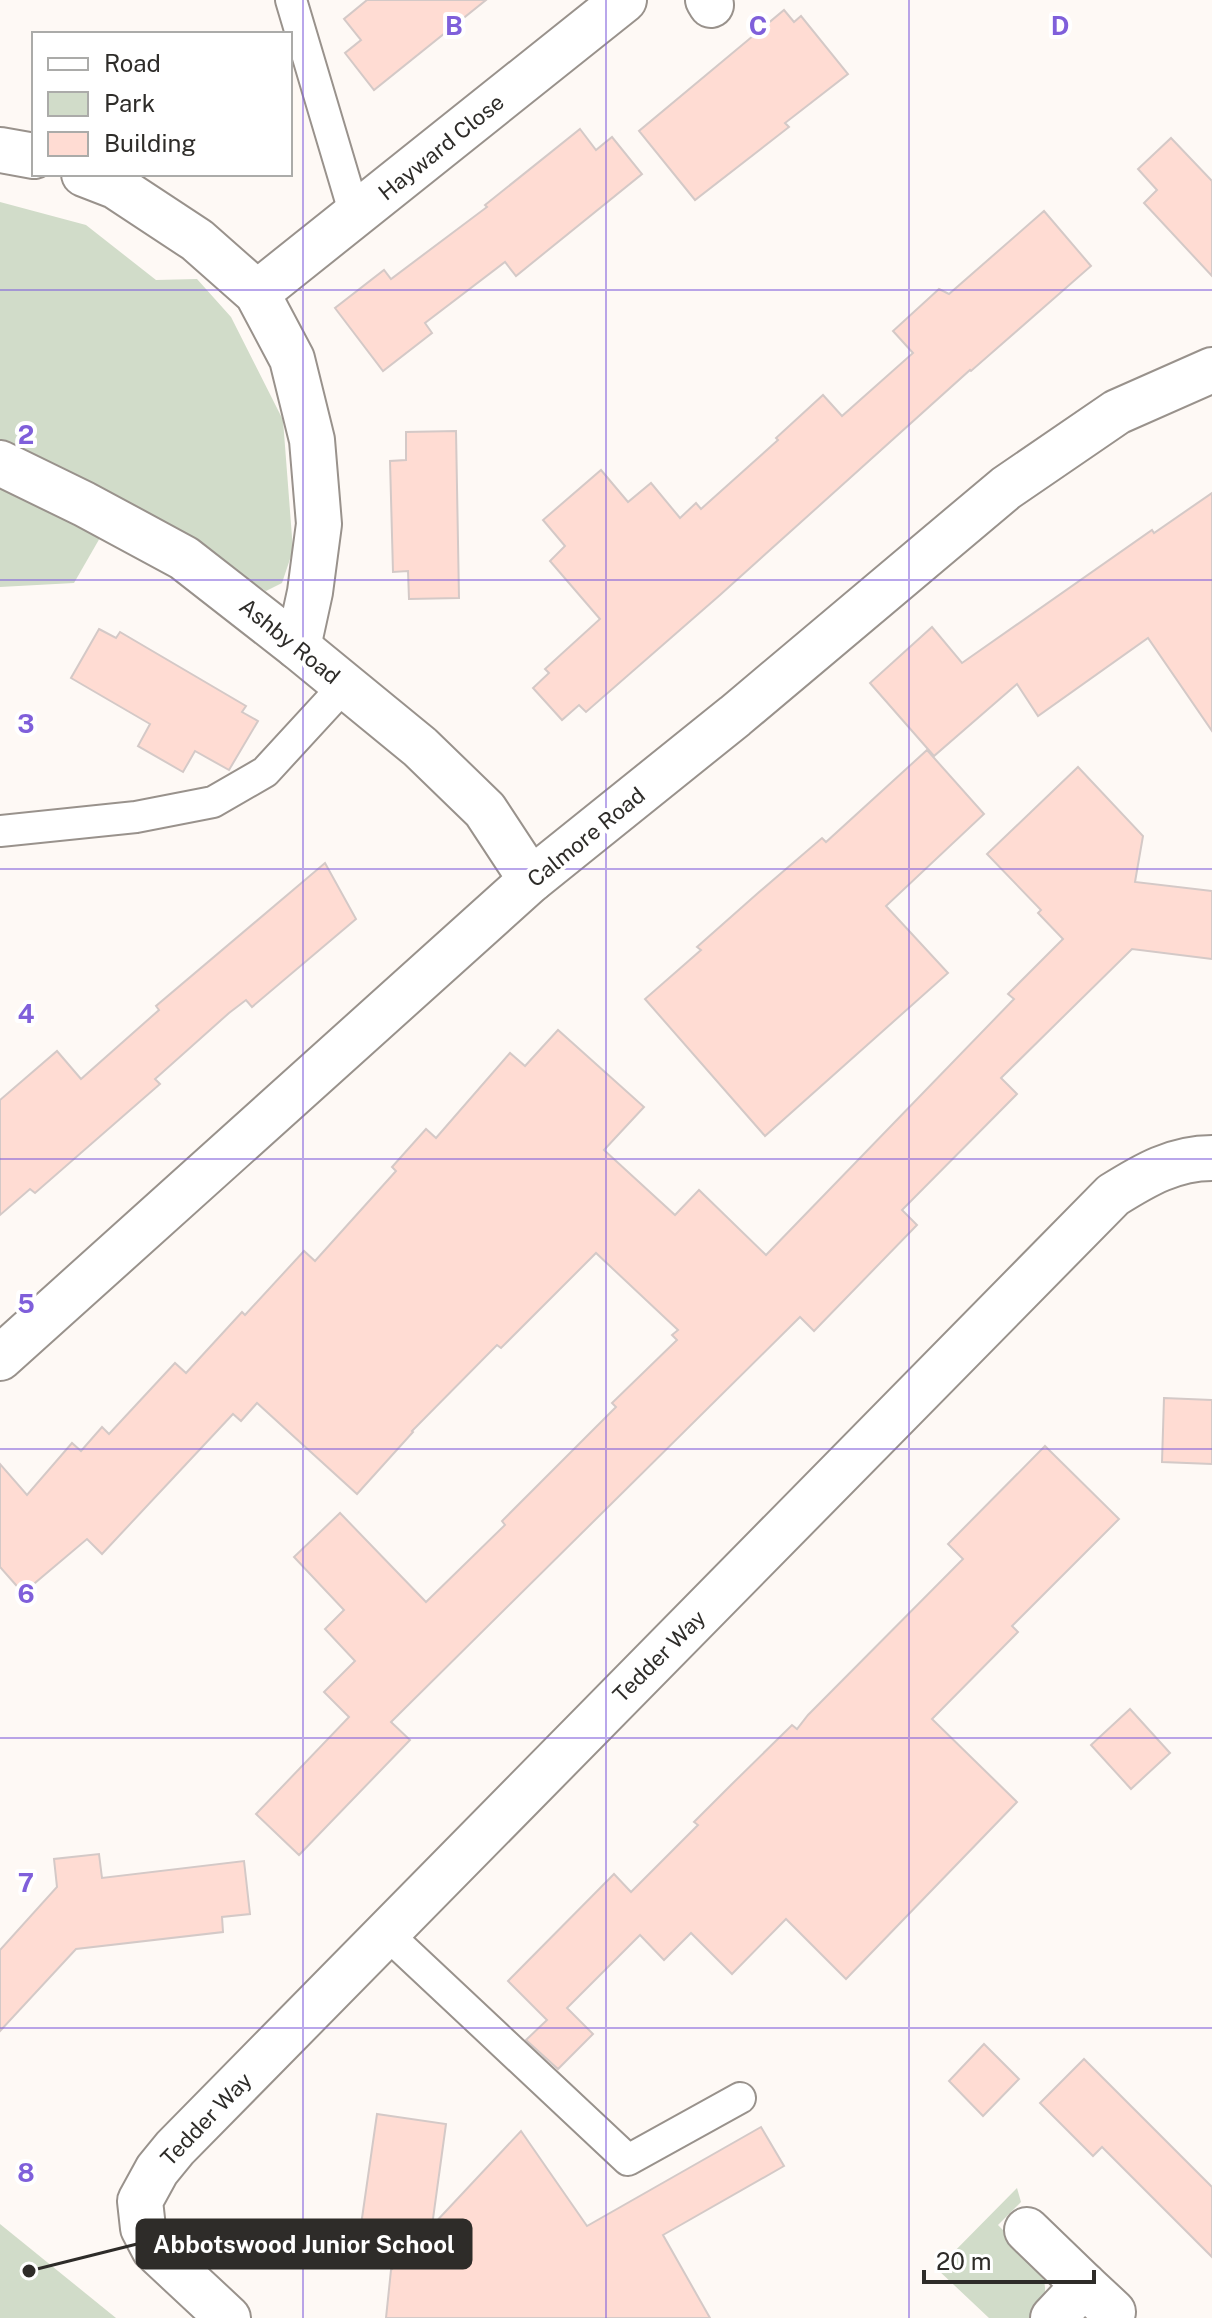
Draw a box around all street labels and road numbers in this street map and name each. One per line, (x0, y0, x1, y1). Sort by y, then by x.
street label: Hayward Close (373, 89, 509, 205)
street label: Ashby Road (235, 593, 345, 689)
street label: Calmore Road (522, 782, 650, 892)
street label: Tedder Way (607, 1604, 711, 1708)
street label: Tedder Way (155, 2067, 257, 2171)

